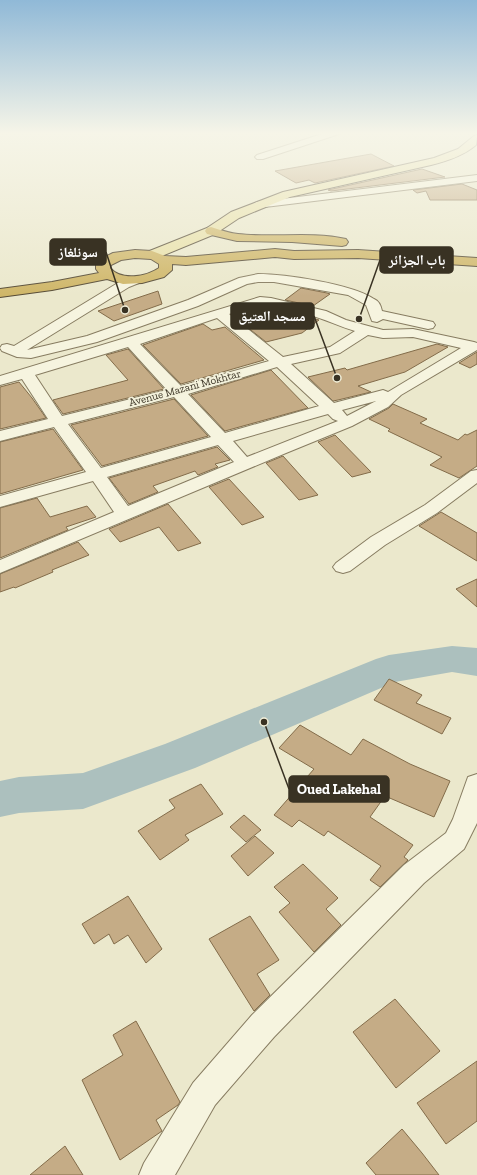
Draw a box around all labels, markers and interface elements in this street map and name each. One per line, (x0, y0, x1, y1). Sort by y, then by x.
callout: سونلغاز (50, 239, 106, 265)
text: سونلغاز (57, 244, 98, 261)
callout: باب الجزائر (380, 247, 453, 273)
text: باب الجزائر (388, 252, 446, 269)
callout: مسجد العتيق (231, 303, 314, 329)
text: مسجد العتيق (238, 308, 306, 325)
street label: Avenue Mazani Mokhtar (128, 367, 243, 409)
callout: Oued Lakehal (289, 776, 389, 802)
text: Oued Lakehal (297, 781, 381, 798)

